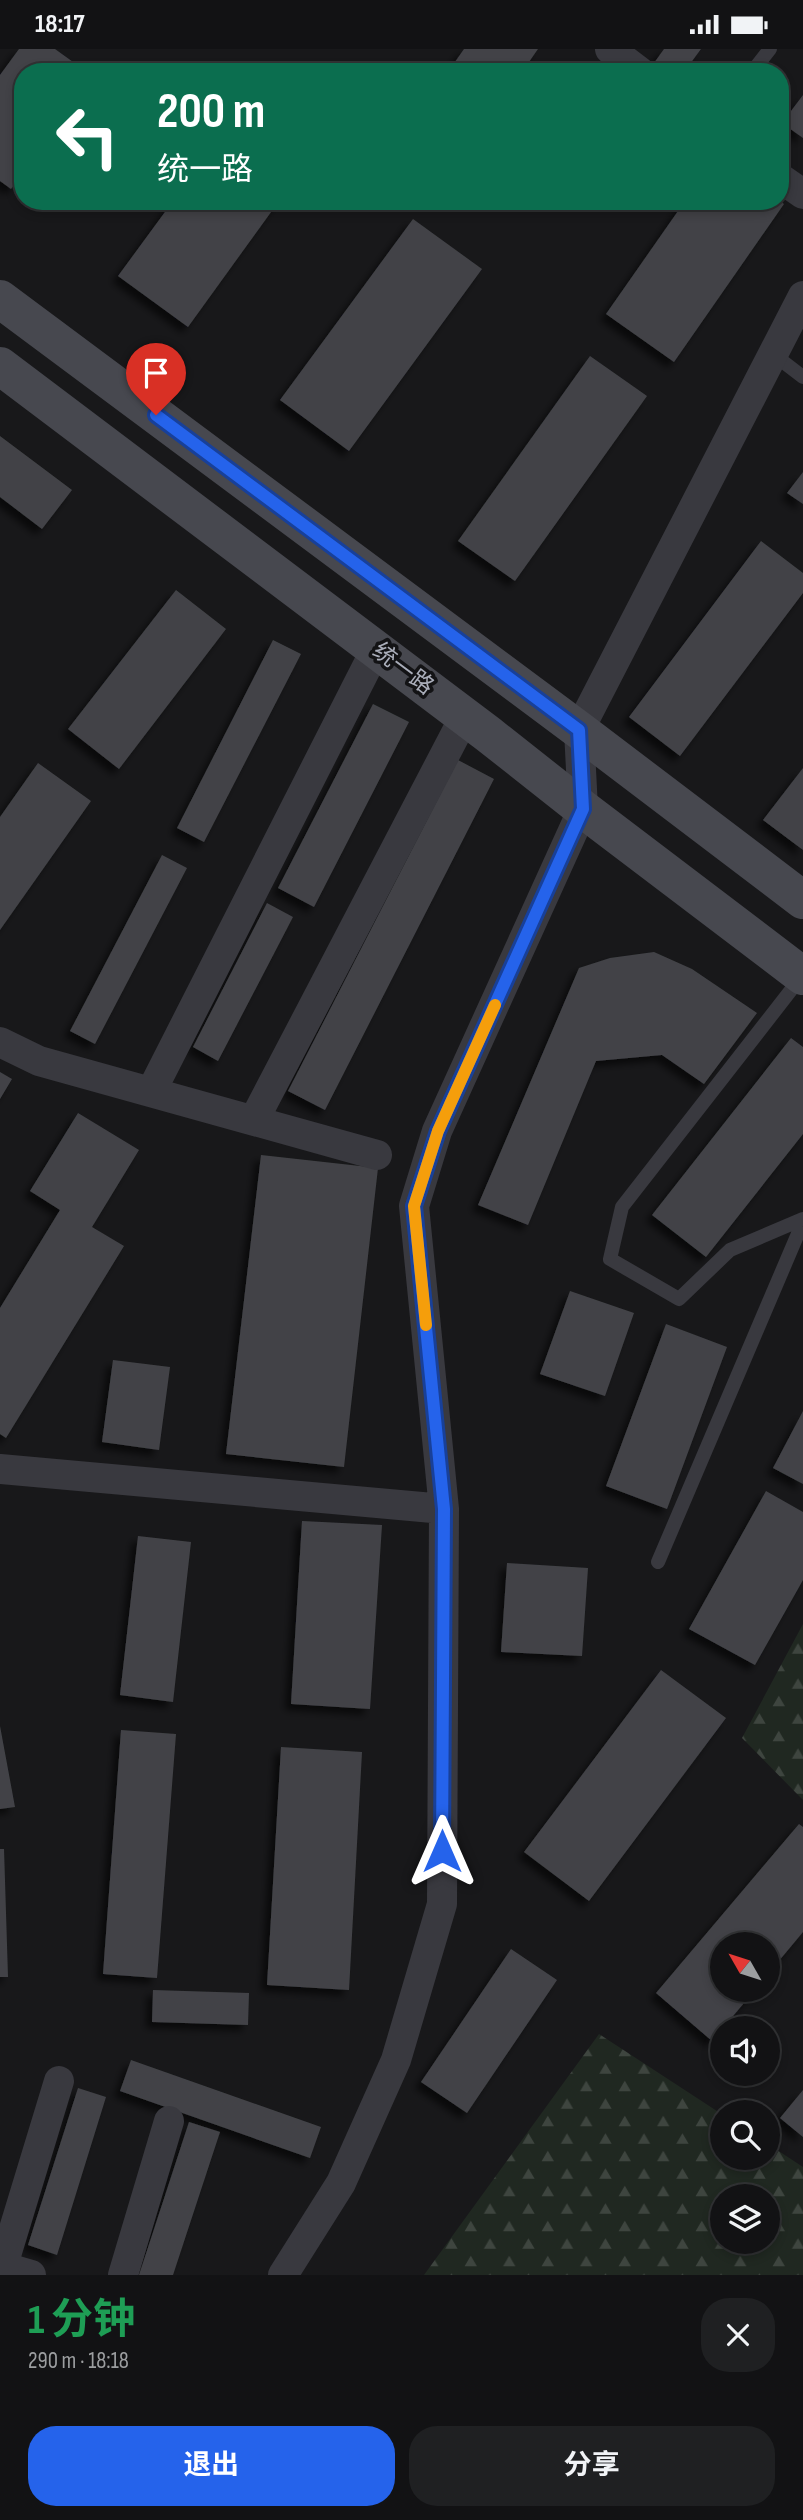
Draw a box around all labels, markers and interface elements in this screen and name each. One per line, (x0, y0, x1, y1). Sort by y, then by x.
text: 18:17 (35, 9, 85, 40)
text: 200 m (157, 83, 265, 142)
icon: left (42, 91, 133, 182)
text: 统一路 (157, 151, 253, 190)
pin (126, 343, 186, 415)
icon: arrive (137, 354, 175, 392)
street label: 统一路 (367, 637, 439, 701)
position arrow (405, 1814, 479, 1888)
north arrow (710, 1932, 780, 2002)
map controls (710, 1932, 780, 2254)
button: sound (710, 2016, 780, 2086)
button: search (710, 2100, 780, 2170)
button: layers (710, 2184, 780, 2254)
text: 1 分钟 (28, 2295, 135, 2346)
button: close (701, 2298, 775, 2372)
text: 290 m · 18:18 (28, 2347, 129, 2375)
button: 退出 (28, 2426, 395, 2506)
button: 分享 (409, 2426, 775, 2506)

